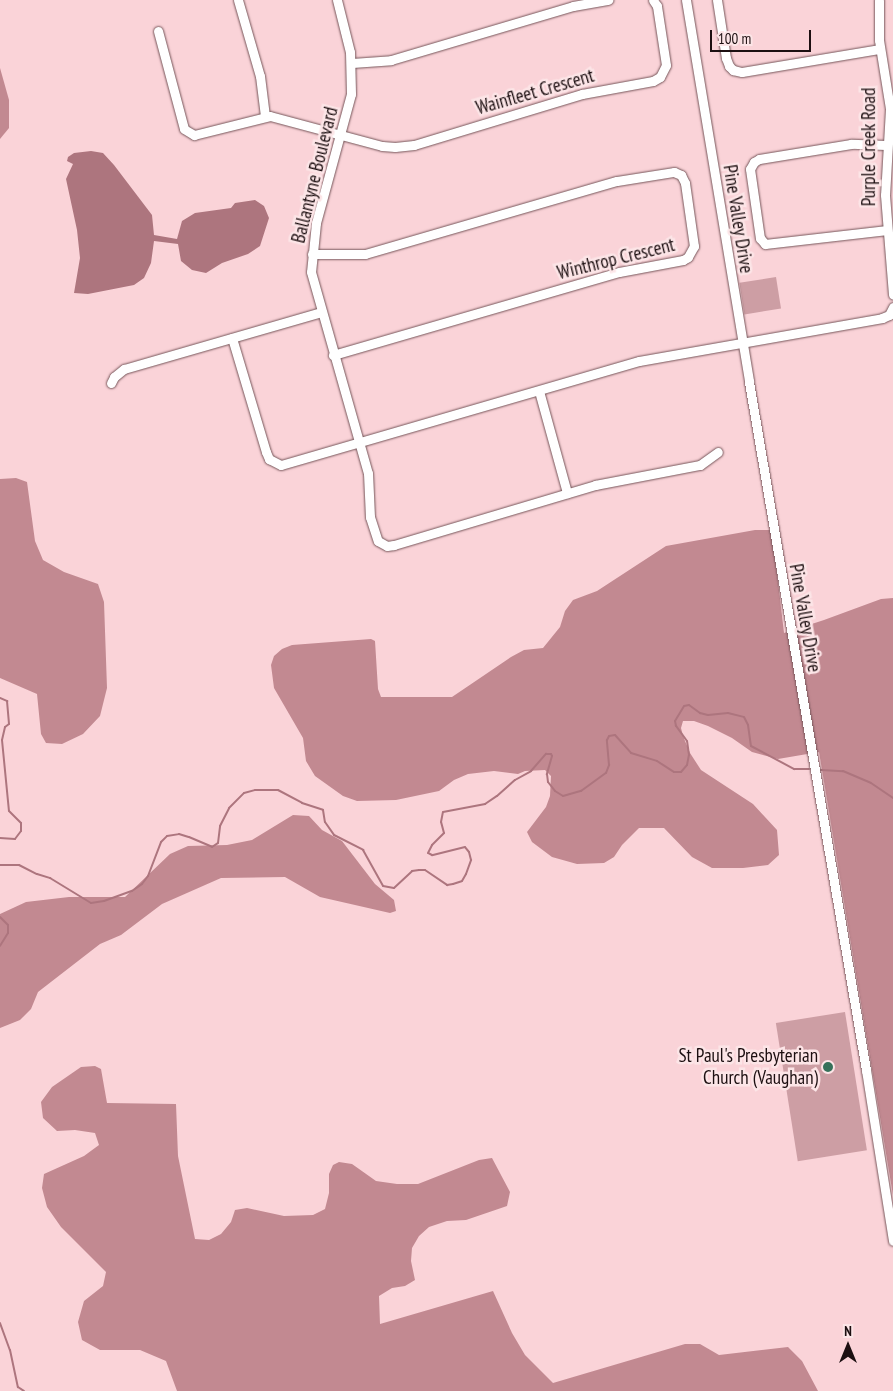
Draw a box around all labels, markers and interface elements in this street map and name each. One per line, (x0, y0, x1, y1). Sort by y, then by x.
scale bar (713, 20, 814, 52)
text: 100 m (718, 29, 751, 48)
street label: Wainfleet Crescent (473, 64, 597, 120)
street label: Purple Creek Road (858, 87, 880, 207)
street label: Ballantyne Boulevard (287, 105, 343, 245)
street label: Pine Valley Drive (718, 163, 758, 275)
street label: Winthrop Crescent (555, 233, 677, 285)
street label: Pine Valley Drive (784, 562, 826, 674)
place label: St Paul's Presbyterian Church (Vaughan) (678, 1045, 818, 1089)
marker: St Paul's Presbyterian Church (Vaughan) (822, 1061, 834, 1073)
north arrow (823, 1321, 873, 1371)
text: N (844, 1322, 852, 1340)

